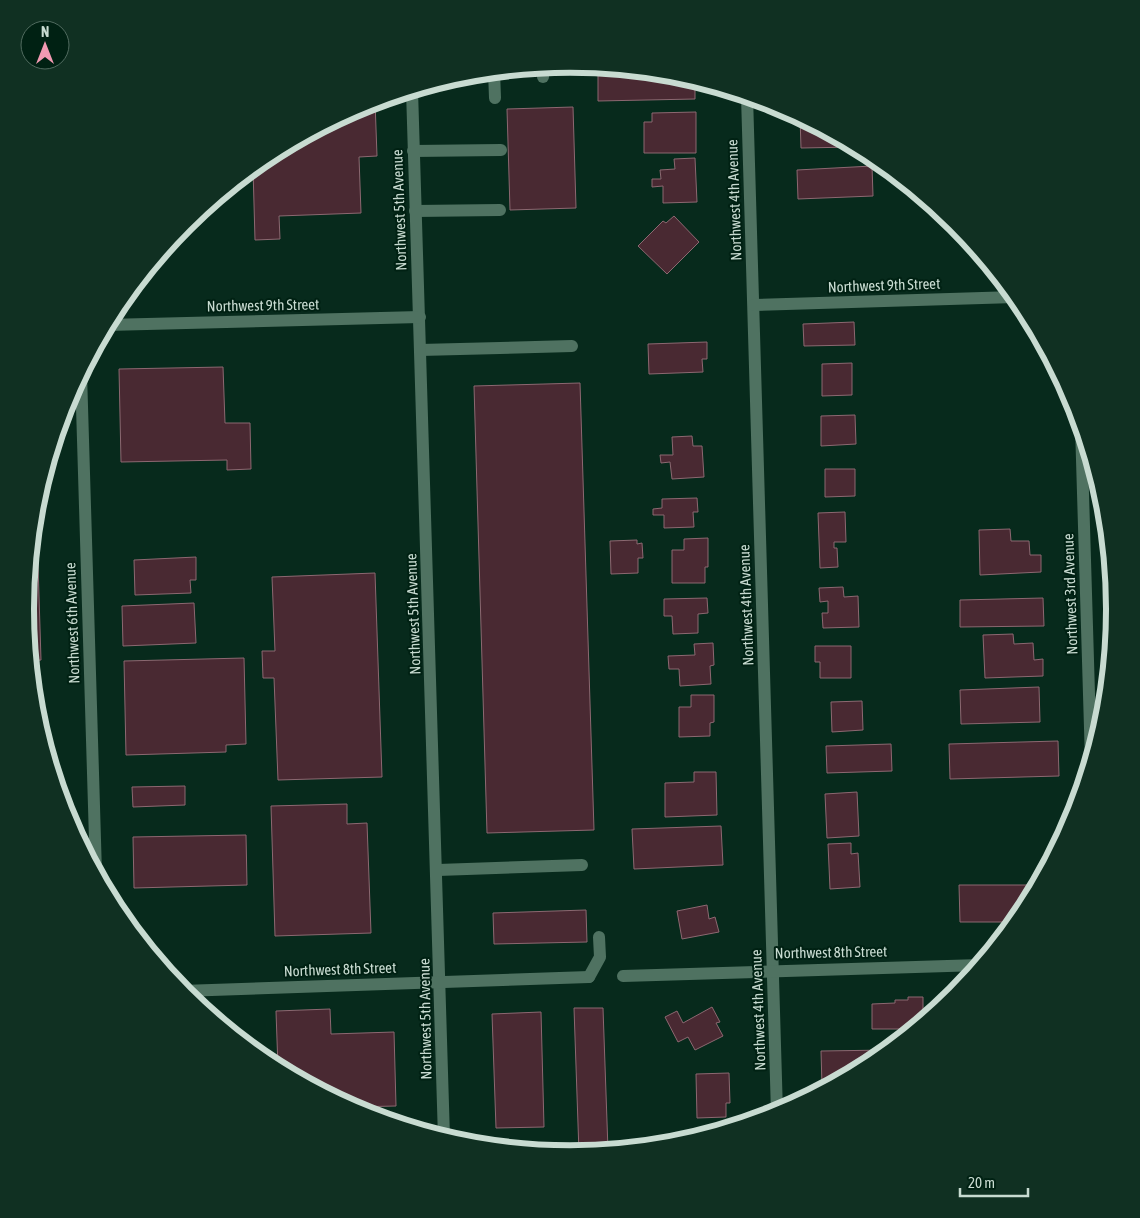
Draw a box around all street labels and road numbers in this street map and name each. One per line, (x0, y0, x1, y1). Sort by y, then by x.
street label: Northwest 4th Avenue (723, 139, 745, 261)
street label: Northwest 5th Avenue (388, 149, 410, 271)
street label: Northwest 9th Street (827, 275, 941, 295)
street label: Northwest 9th Street (207, 296, 319, 314)
street label: Northwest 3rd Avenue (1059, 533, 1081, 655)
street label: Northwest 4th Avenue (735, 544, 757, 666)
street label: Northwest 5th Avenue (402, 553, 424, 675)
street label: Northwest 6th Avenue (61, 562, 83, 684)
street label: Northwest 8th Street (775, 943, 887, 961)
street label: Northwest 4th Avenue (747, 949, 769, 1071)
street label: Northwest 5th Avenue (415, 958, 435, 1080)
street label: Northwest 8th Street (283, 959, 397, 979)

